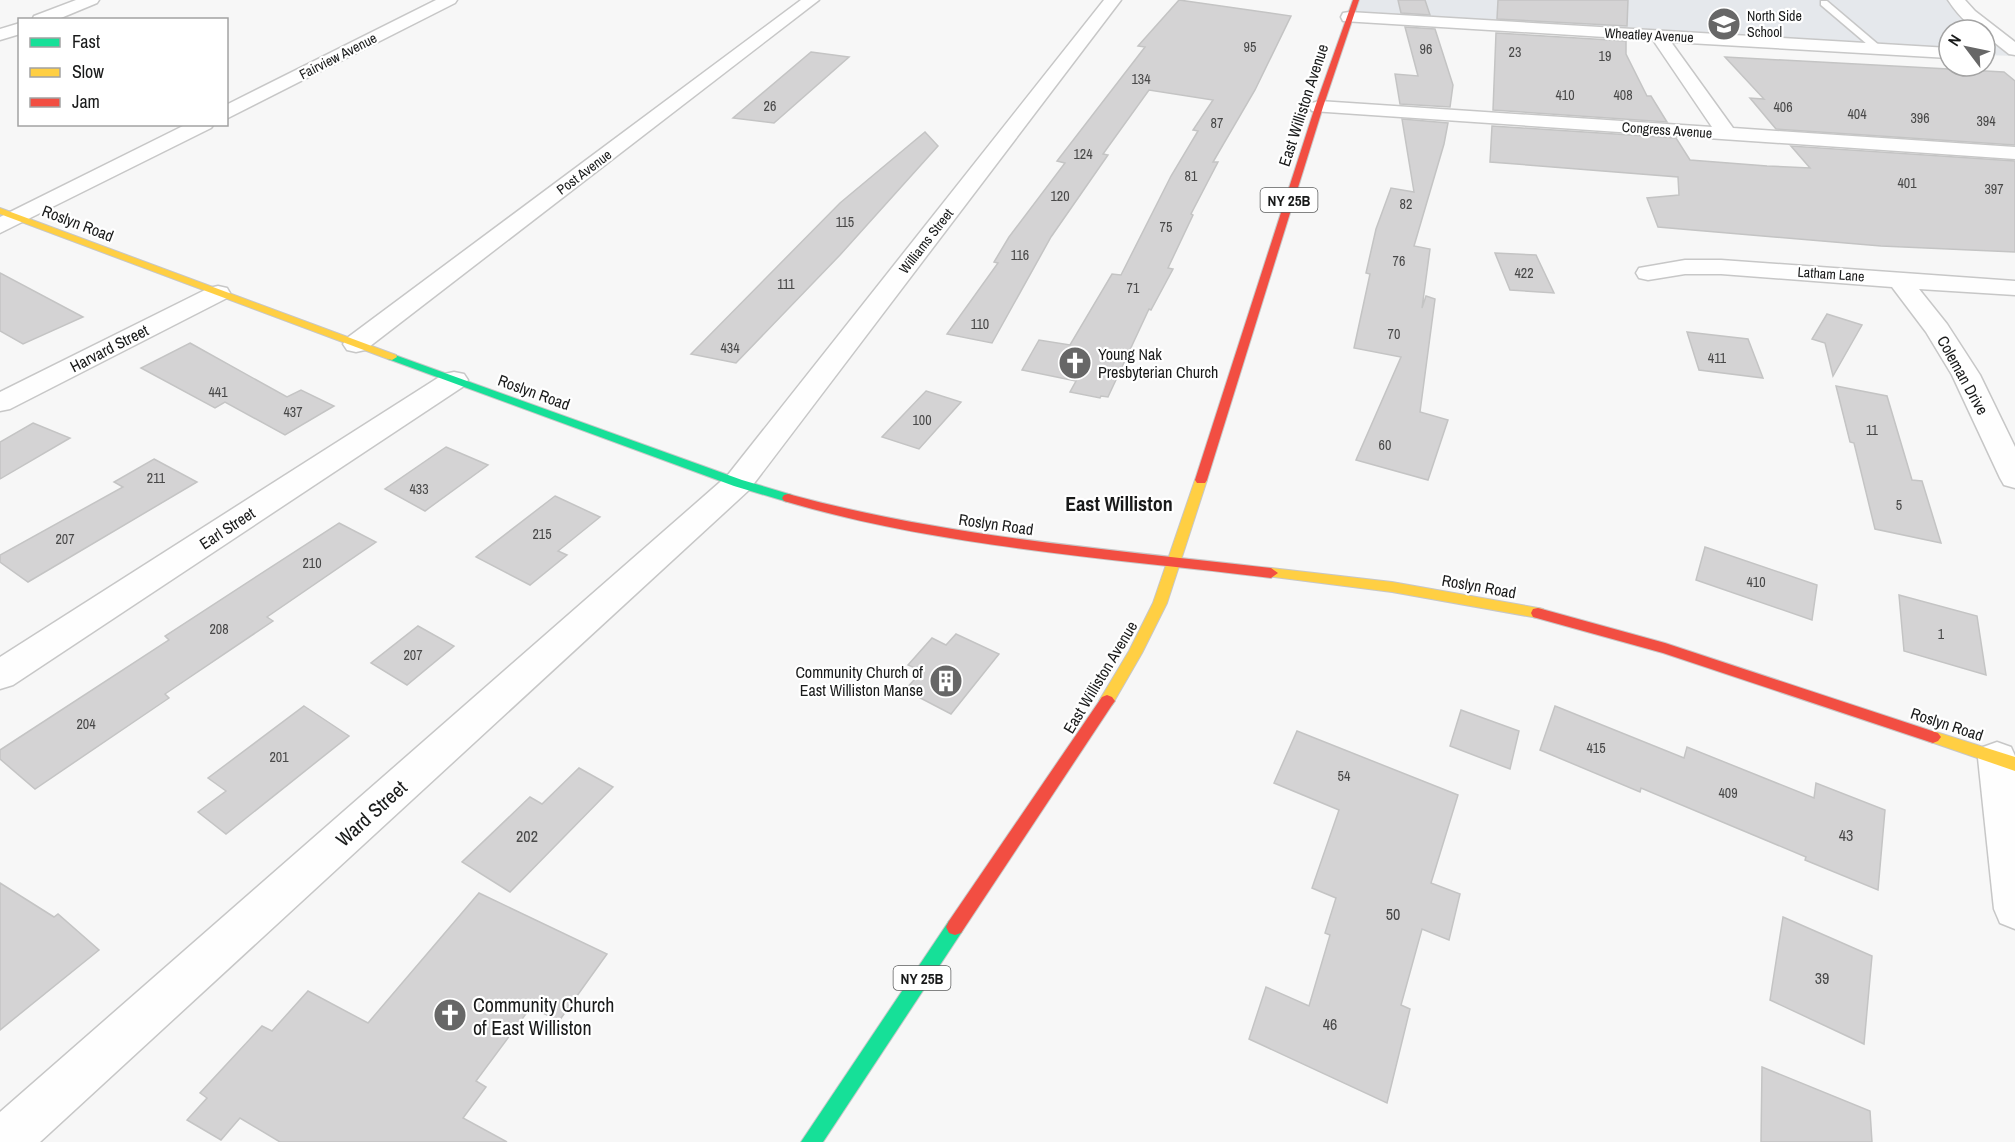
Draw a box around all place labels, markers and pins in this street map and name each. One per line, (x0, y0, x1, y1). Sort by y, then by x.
school or university icon: North Side School (1706, 6, 1742, 42)
place label: North Side School (1747, 7, 1802, 41)
place label: Young Nak Presbyterian Church (1098, 343, 1218, 383)
church icon: Young Nak Presbyterian Church (1057, 345, 1093, 381)
place label: Community Church of East Williston Manse (795, 661, 923, 701)
building icon: Community Church of East Williston Manse (928, 663, 964, 699)
place label: Community Church of East Williston (473, 991, 614, 1041)
church icon: Community Church of East Williston (432, 997, 468, 1033)

